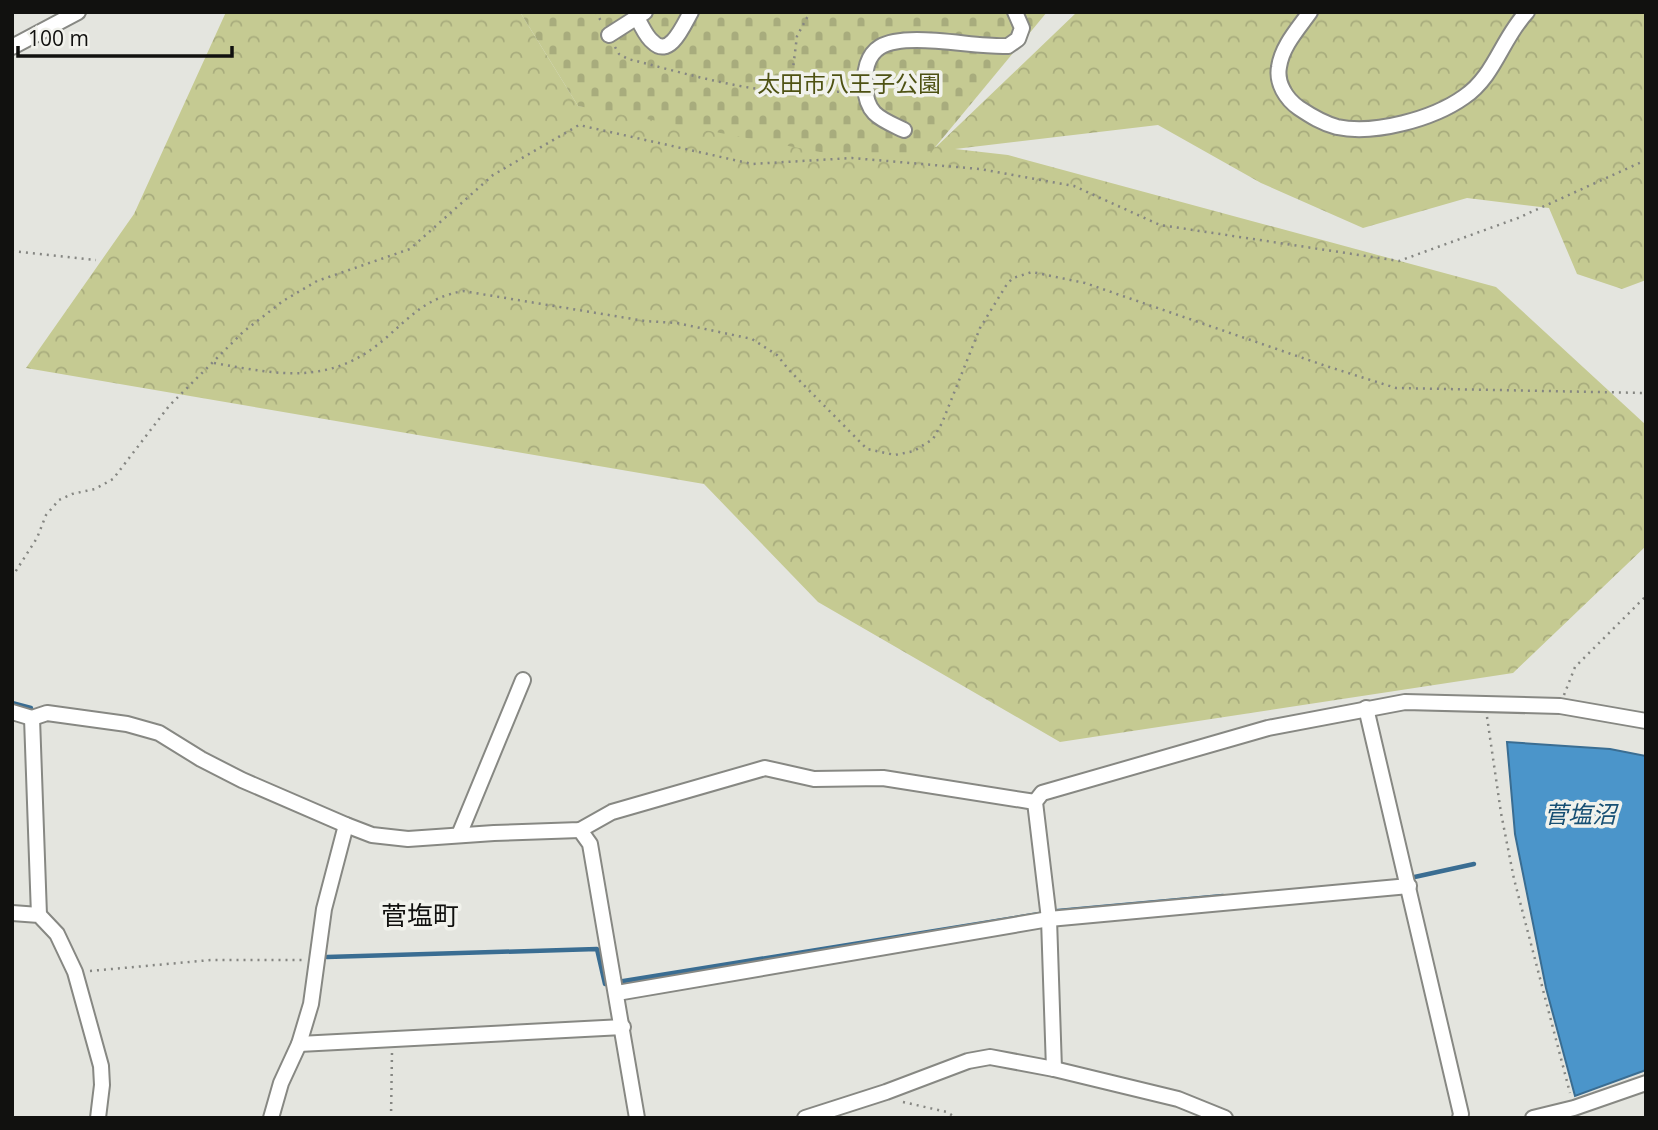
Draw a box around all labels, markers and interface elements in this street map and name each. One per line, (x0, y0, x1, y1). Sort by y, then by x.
scale bar (18, 14, 231, 58)
text: 100 m (28, 24, 89, 52)
park label: 太田市八王子公園 (757, 67, 941, 99)
water label: 菅塩沼 (1544, 797, 1619, 830)
district label: 菅塩町 (381, 897, 459, 933)

